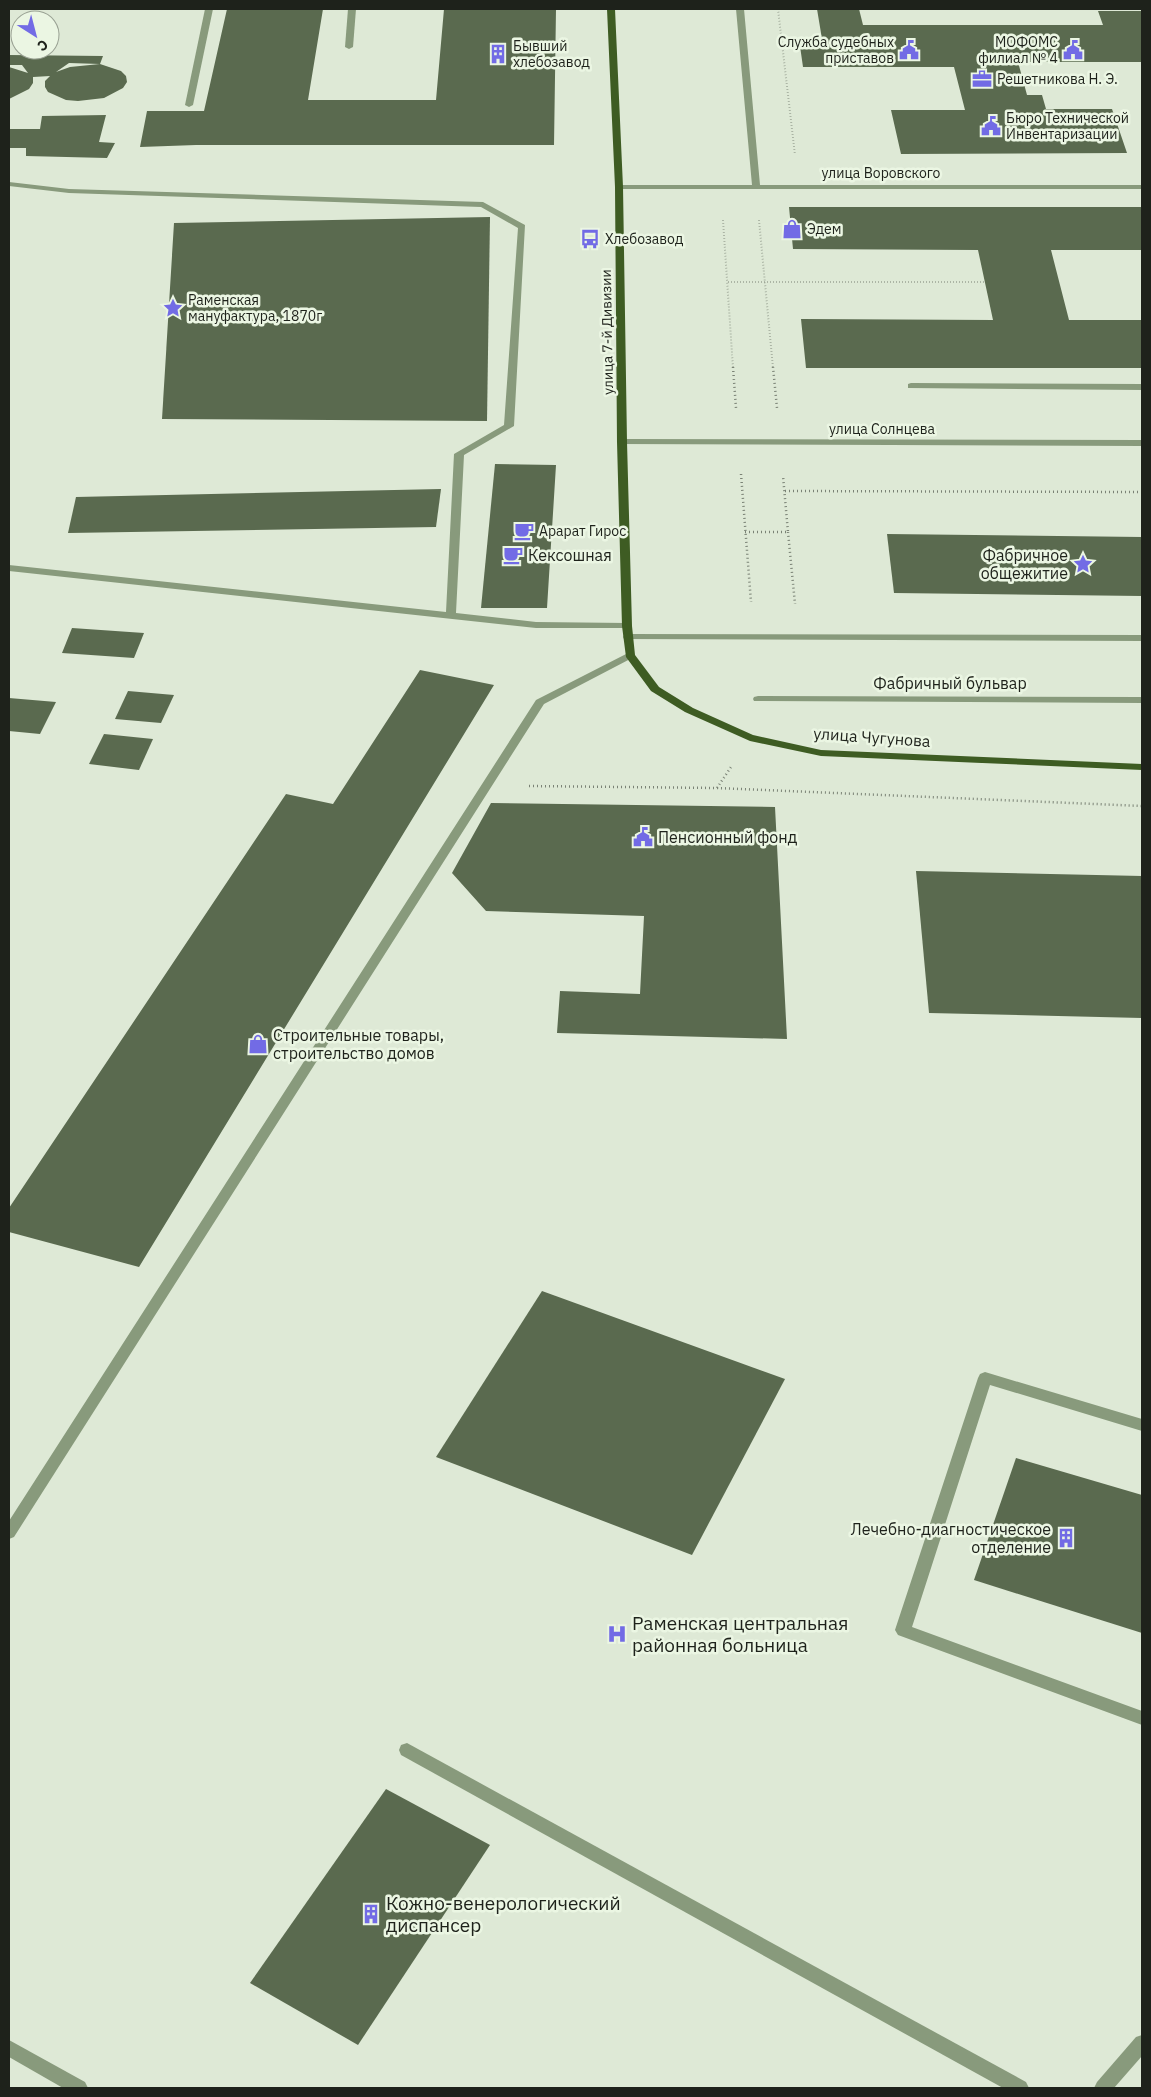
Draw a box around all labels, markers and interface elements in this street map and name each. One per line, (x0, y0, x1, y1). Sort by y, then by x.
north arrow (10, 10, 60, 60)
place label: Служба судебных приставов (778, 33, 894, 67)
place label: МОФОМС филиал № 4 (978, 33, 1058, 67)
text: С (34, 36, 52, 55)
place label: Бывший хлебозавод (513, 37, 590, 71)
public building icon: Служба судебных приставов (898, 39, 920, 61)
public building icon: МОФОМС филиал № 4 (1062, 39, 1084, 61)
building icon: Бывший хлебозавод (487, 43, 509, 65)
office icon: Решетникова Н. Э. (971, 68, 993, 90)
place label: Решетникова Н. Э. (997, 70, 1118, 88)
place label: Бюро Технической Инвентаризации (1006, 109, 1129, 143)
public building icon: Бюро Технической Инвентаризации (980, 115, 1002, 137)
street label: улица Воровского (822, 164, 941, 182)
shop icon: Эдем (781, 218, 803, 240)
place label: Эдем (807, 220, 841, 238)
bus stop icon: Хлебозавод (579, 228, 601, 250)
place label: Хлебозавод (605, 230, 683, 248)
street label: улица 7-й Дивизии (597, 269, 617, 395)
place label: Раменская мануфактура, 1870г (188, 291, 322, 325)
place icon: Раменская мануфактура, 1870г (162, 297, 184, 319)
street label: улица Солнцева (829, 420, 936, 438)
cafe icon: Арарат Гирос (513, 520, 535, 542)
place label: Арарат Гирос (539, 522, 626, 540)
cafe icon: Кексошная (502, 544, 524, 566)
place label: Кексошная (528, 545, 612, 565)
place label: Фабричное общежитие (981, 545, 1068, 583)
place icon: Фабричное общежитие (1072, 553, 1094, 575)
street label: Фабричный бульвар (873, 673, 1027, 693)
street label: улица Чугунова (813, 723, 932, 751)
public building icon: Пенсионный фонд (632, 826, 654, 848)
place label: Пенсионный фонд (658, 827, 798, 847)
place label: Строительные товары, строительство домов (273, 1025, 444, 1063)
shop icon: Строительные товары, строительство домов (247, 1033, 269, 1055)
place label: Лечебно-диагностическое отделение (851, 1519, 1051, 1557)
building icon: Лечебно-диагностическое отделение (1055, 1527, 1077, 1549)
place label: Раменская центральная районная больница (632, 1611, 848, 1657)
hospital icon: Раменская центральная районная больница (606, 1623, 628, 1645)
place label: Кожно-венерологический диспансер (386, 1891, 621, 1937)
building icon: Кожно-венерологический диспансер (360, 1903, 382, 1925)

